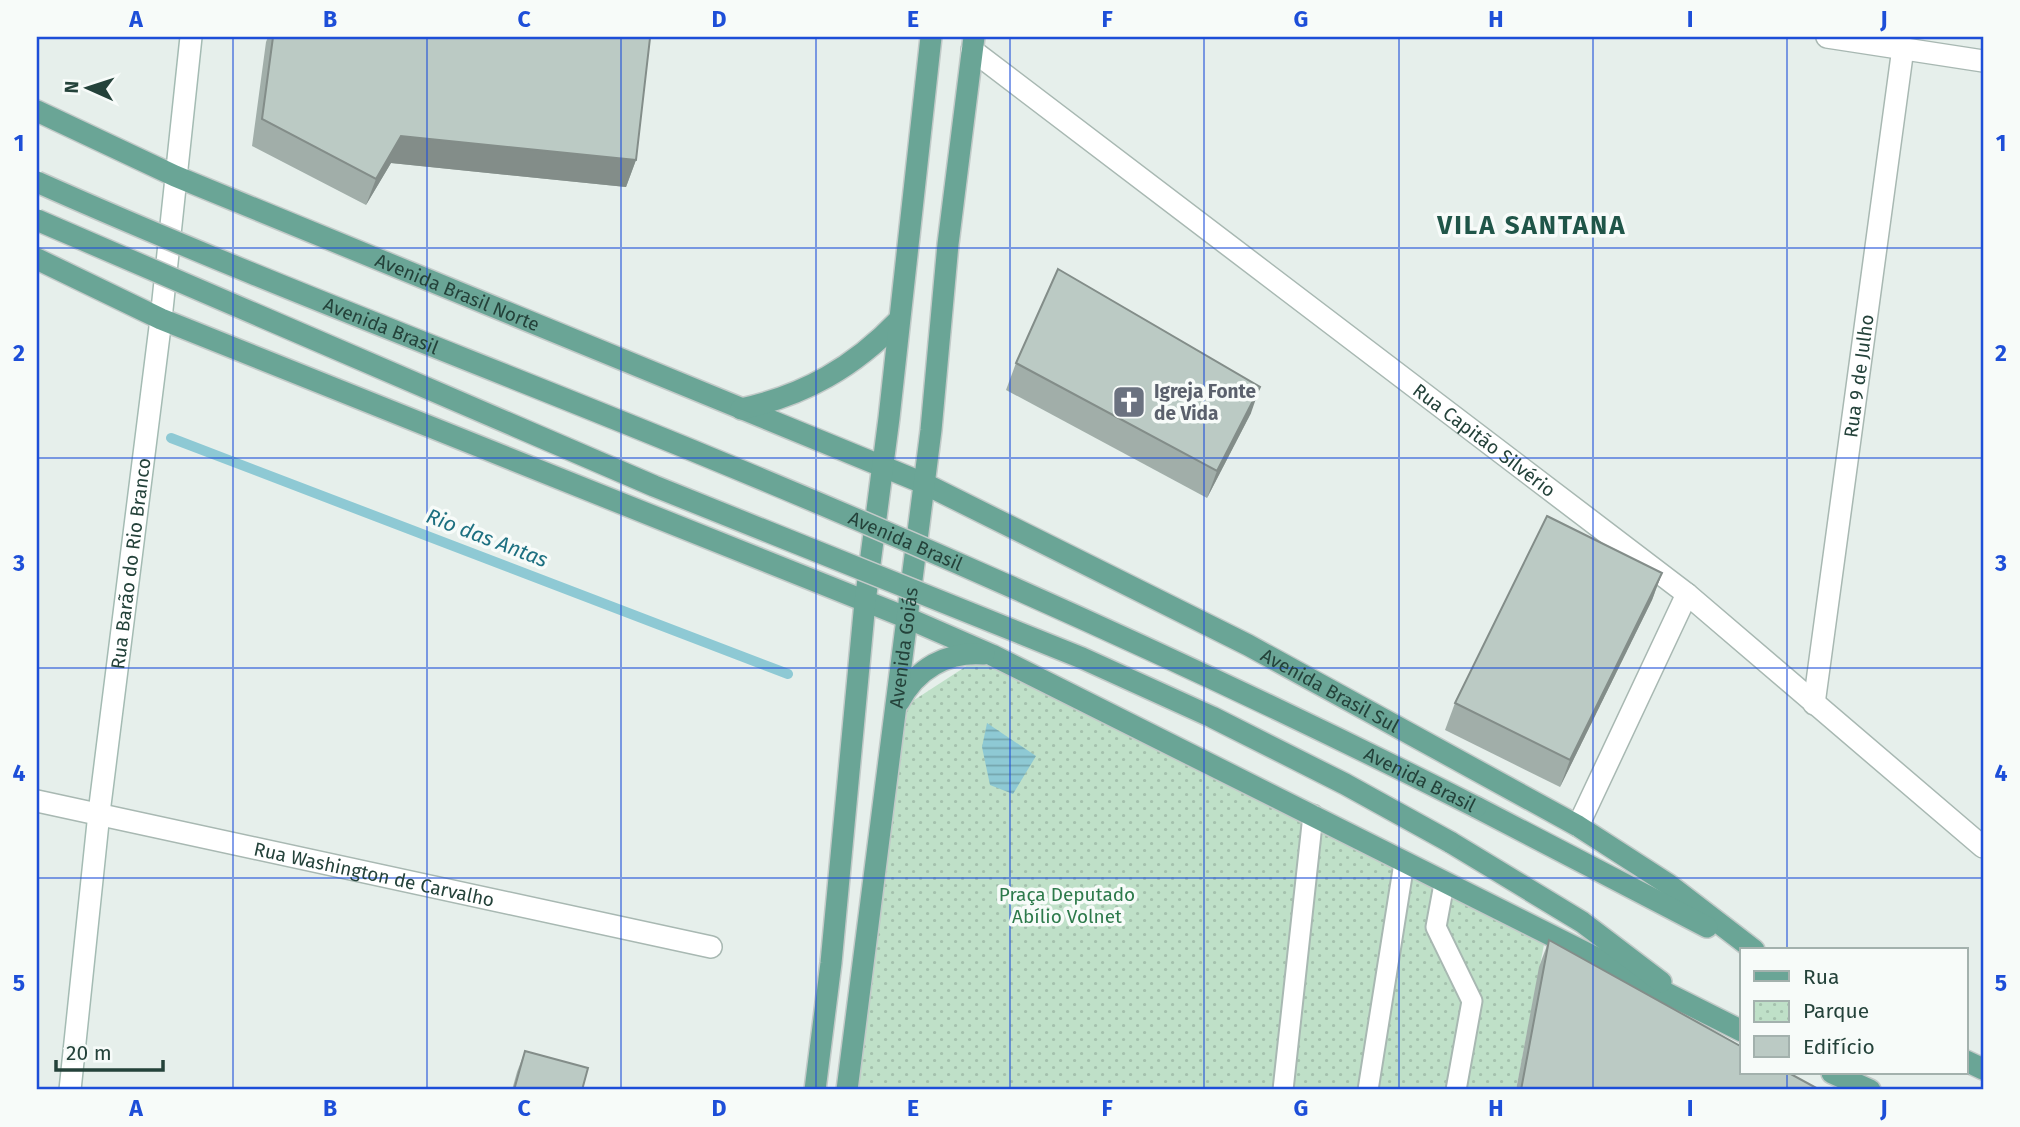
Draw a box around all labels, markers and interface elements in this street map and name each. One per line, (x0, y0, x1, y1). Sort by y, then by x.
text: A (128, 5, 143, 33)
text: B (323, 5, 337, 33)
text: C (517, 5, 531, 33)
text: D (712, 5, 727, 33)
text: E (907, 5, 919, 33)
text: F (1101, 5, 1113, 33)
text: G (1294, 5, 1308, 33)
text: H (1488, 5, 1504, 33)
text: I (1687, 5, 1693, 33)
text: J (1879, 5, 1888, 33)
north arrow (52, 52, 122, 122)
text: N (60, 80, 83, 94)
text: 1 (14, 129, 24, 157)
text: 1 (1996, 129, 2006, 157)
district label: VILA SANTANA (1436, 210, 1627, 241)
street label: Avenida Brasil Norte (372, 249, 544, 335)
street label: Avenida Brasil (321, 292, 443, 358)
street label: Rua 9 de Julho (1839, 313, 1879, 439)
text: 2 (13, 339, 25, 367)
text: 2 (1995, 339, 2007, 367)
street label: Rua Capitão Silvério (1408, 379, 1560, 502)
place label: Igreja Fonte de Vida (1154, 380, 1256, 425)
church icon: Igreja Fonte de Vida (1110, 383, 1148, 421)
street label: Rua Barão do Rio Branco (106, 456, 155, 671)
water label: Rio das Antas (423, 503, 552, 573)
street label: Avenida Brasil (845, 506, 967, 576)
text: 3 (12, 549, 25, 577)
text: 3 (1994, 549, 2007, 577)
street label: Avenida Goiás (885, 586, 923, 709)
street label: Avenida Brasil Sul (1257, 643, 1403, 738)
street label: Avenida Brasil (1360, 742, 1480, 817)
text: 4 (13, 759, 26, 787)
text: 4 (1995, 759, 2008, 787)
street label: Rua Washington de Carvalho (252, 837, 496, 912)
park label: Praça Deputado Abílio Volnet (999, 883, 1135, 928)
legend (1740, 948, 1968, 1074)
text: Rua (1803, 964, 1839, 990)
text: 5 (13, 969, 25, 997)
text: 5 (1995, 969, 2007, 997)
text: Parque (1803, 998, 1869, 1024)
scale bar (56, 1029, 163, 1073)
text: Edifício (1803, 1034, 1875, 1060)
text: 20 m (66, 1040, 112, 1066)
text: A (128, 1094, 143, 1122)
text: B (323, 1094, 337, 1122)
text: C (517, 1094, 531, 1122)
text: D (712, 1094, 727, 1122)
text: E (907, 1094, 919, 1122)
text: F (1101, 1094, 1113, 1122)
text: G (1294, 1094, 1308, 1122)
text: H (1488, 1094, 1504, 1122)
text: I (1687, 1094, 1693, 1122)
text: J (1879, 1094, 1888, 1122)

